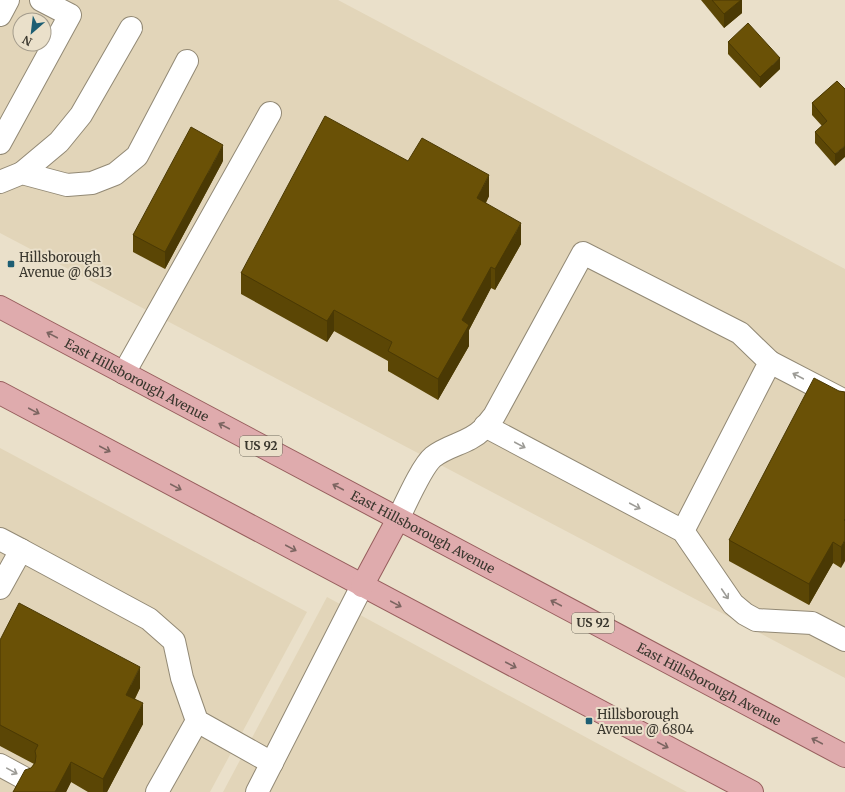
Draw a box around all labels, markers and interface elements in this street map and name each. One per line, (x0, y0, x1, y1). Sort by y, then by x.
north arrow (12, 12, 52, 52)
text: N (20, 32, 34, 49)
place label: Hillsborough Avenue @ 6813 (18, 249, 112, 281)
marker: Hillsborough Avenue @ 6813 (6, 259, 16, 269)
one-way arrow (47, 331, 59, 338)
street label: East Hillsborough Avenue (62, 335, 212, 426)
one-way arrow (792, 372, 804, 380)
one-way arrow (28, 408, 40, 415)
one-way arrow (218, 422, 230, 430)
road number: US 92 (240, 436, 282, 456)
one-way arrow (514, 441, 526, 449)
one-way arrow (99, 446, 111, 453)
one-way arrow (170, 483, 182, 491)
one-way arrow (333, 483, 345, 491)
street label: East Hillsborough Avenue (348, 487, 498, 578)
one-way arrow (628, 502, 640, 510)
one-way arrow (285, 545, 297, 552)
one-way arrow (721, 588, 729, 599)
one-way arrow (551, 599, 563, 606)
one-way arrow (390, 601, 402, 608)
road number: US 92 (572, 613, 614, 633)
street label: East Hillsborough Avenue (634, 639, 784, 730)
one-way arrow (505, 661, 517, 669)
place label: Hillsborough Avenue @ 6804 (596, 706, 694, 738)
marker: Hillsborough Avenue @ 6804 (584, 716, 594, 726)
one-way arrow (811, 737, 823, 745)
one-way arrow (657, 742, 669, 749)
one-way arrow (6, 768, 18, 776)

